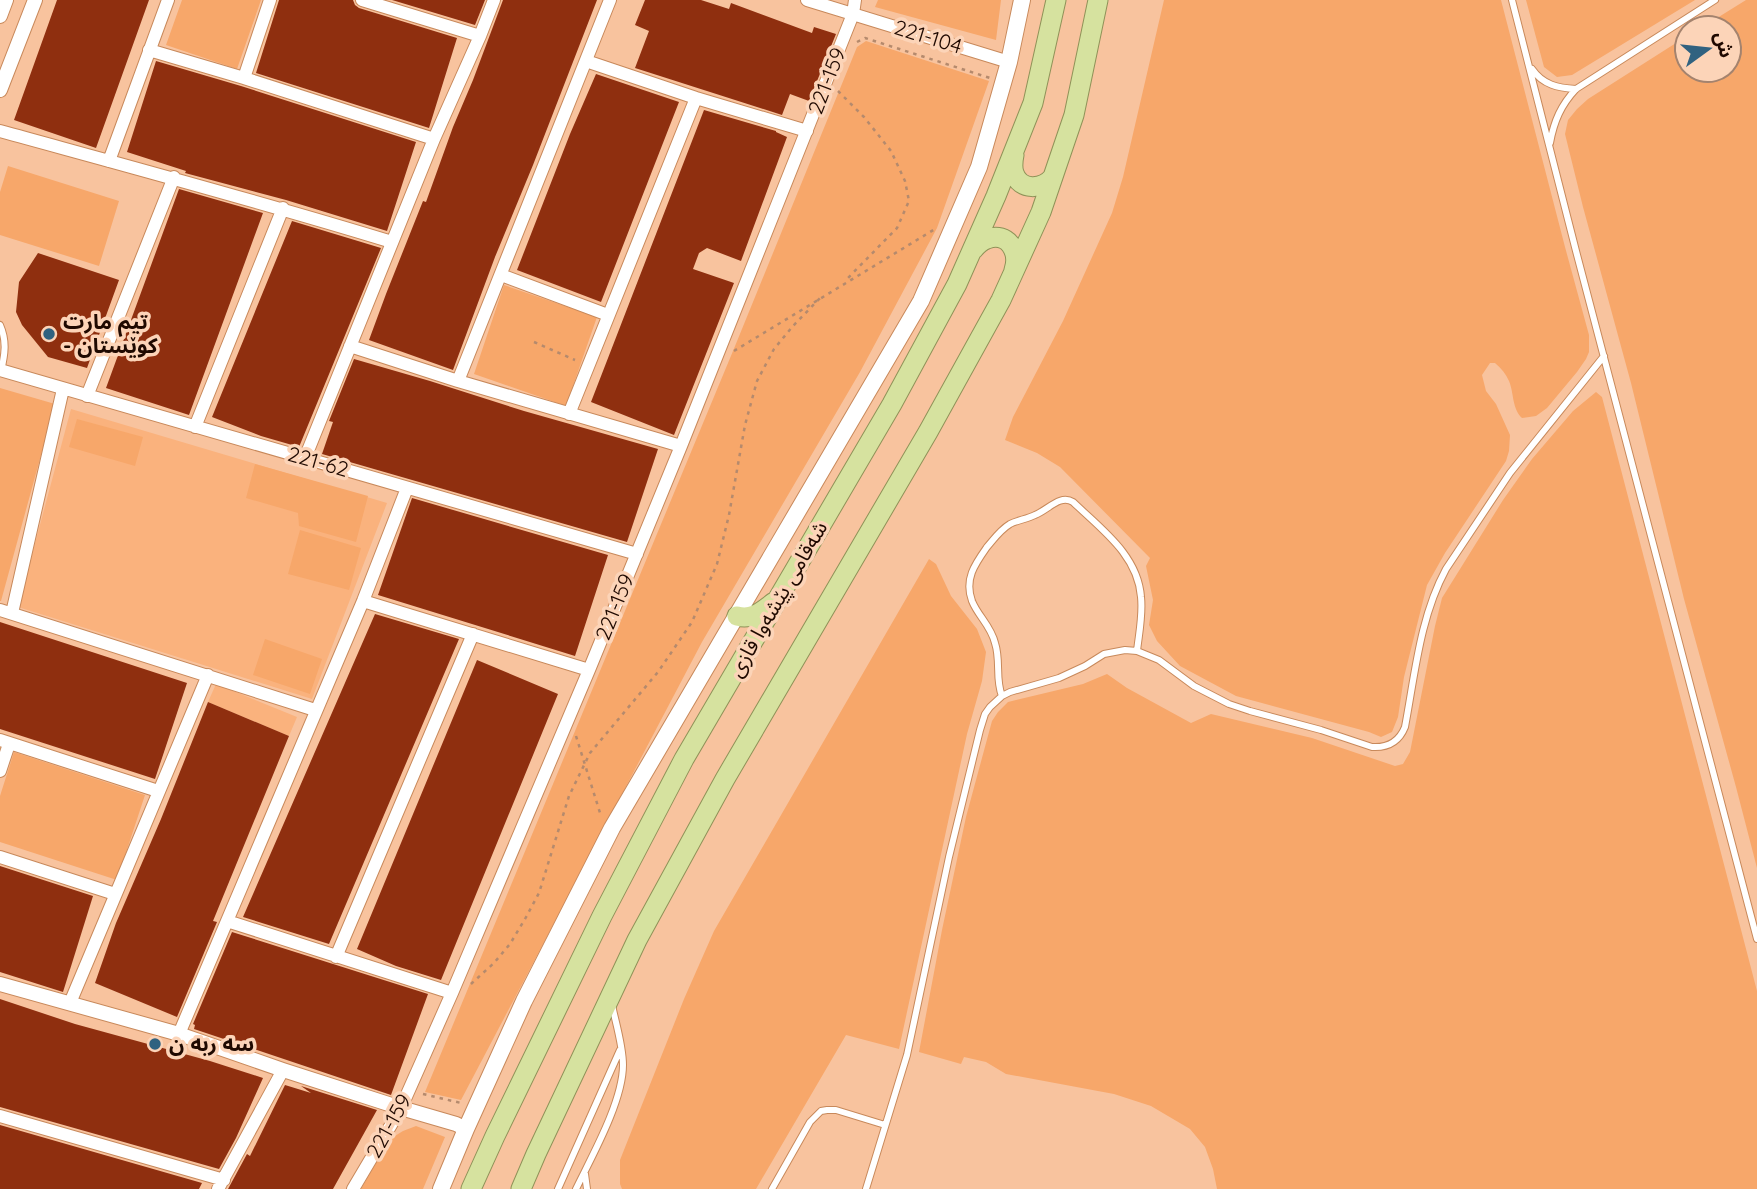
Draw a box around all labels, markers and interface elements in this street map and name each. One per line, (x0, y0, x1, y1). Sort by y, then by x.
street label: 221-104 (891, 13, 965, 59)
north arrow (1673, 14, 1743, 84)
text: ش (1709, 29, 1739, 60)
street label: 221-159 (802, 44, 851, 118)
place label: تیم مارت - کوێستان (63, 308, 158, 358)
marker: تیم مارت - کوێستان (41, 326, 57, 342)
street label: 221-62 (285, 440, 352, 482)
street label: شەقامی پێشەوا قازی (722, 516, 833, 682)
street label: 221-159 (589, 570, 639, 644)
place label: سه ربه ن (169, 1030, 254, 1056)
marker: سه ربه ن (147, 1036, 163, 1052)
street label: 221-159 (360, 1089, 416, 1162)

